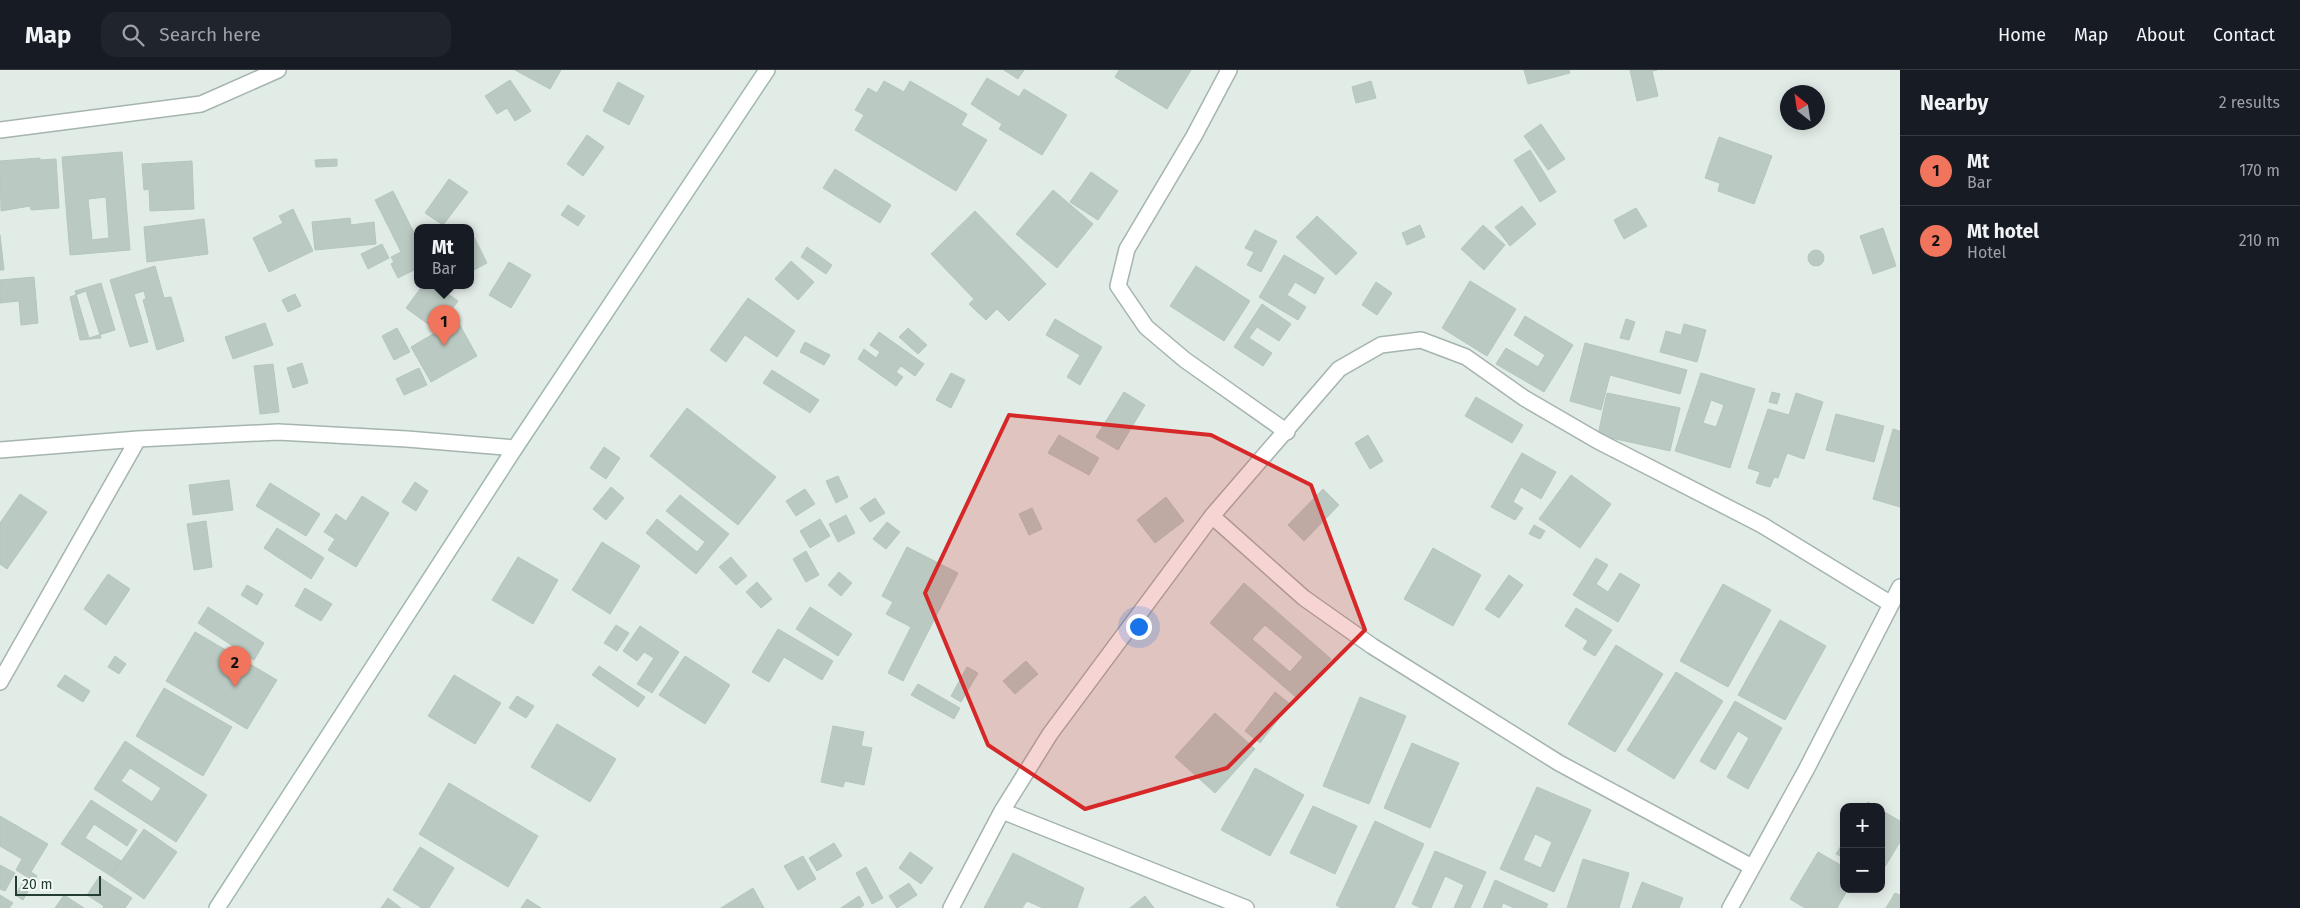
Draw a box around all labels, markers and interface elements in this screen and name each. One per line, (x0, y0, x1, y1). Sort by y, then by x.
search box (101, 12, 451, 57)
text: Map (25, 21, 71, 49)
icon: search (119, 21, 147, 49)
text: Search here (159, 23, 261, 46)
text: Home (1998, 24, 2046, 46)
text: Map (2074, 24, 2108, 46)
text: About (2136, 24, 2185, 46)
text: Contact (2213, 24, 2275, 46)
north arrow (1780, 85, 1825, 130)
text: Nearby (1920, 90, 1988, 116)
text: 2 results (2219, 93, 2280, 112)
text: Mt (1967, 150, 1989, 173)
text: 1 (1932, 161, 1940, 180)
text: 170 m (2239, 161, 2280, 180)
text: Bar (1967, 173, 1992, 192)
text: Mt hotel (1967, 220, 2039, 243)
popup (414, 224, 474, 289)
text: 2 (1932, 231, 1940, 250)
text: 210 m (2239, 231, 2280, 250)
text: Mt (432, 236, 454, 259)
text: Hotel (1967, 243, 2006, 262)
text: Bar (432, 259, 456, 278)
pin: 1 (428, 305, 460, 346)
your location (1126, 614, 1152, 640)
pin: 2 (219, 646, 251, 687)
map controls (1840, 803, 1885, 893)
button: + (1840, 803, 1885, 848)
button: − (1840, 848, 1885, 893)
scale bar (15, 873, 101, 896)
text: 20 m (22, 876, 52, 893)

